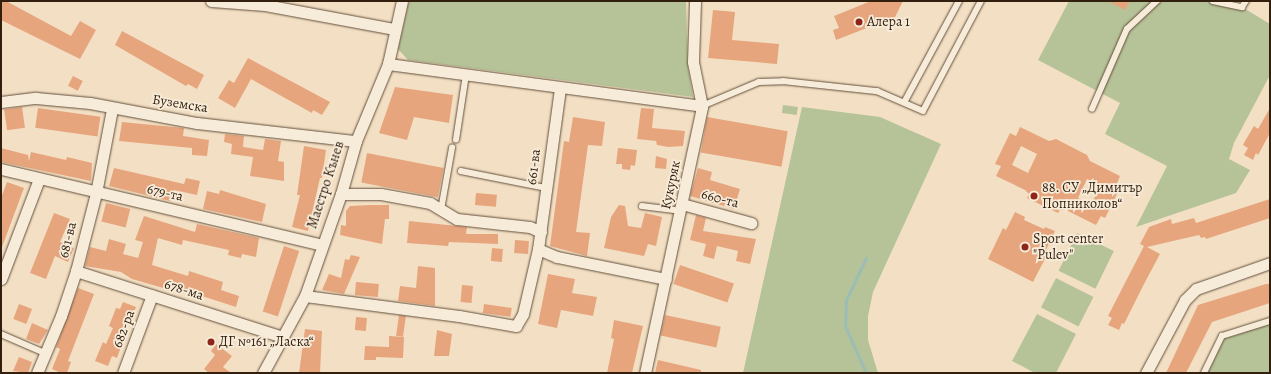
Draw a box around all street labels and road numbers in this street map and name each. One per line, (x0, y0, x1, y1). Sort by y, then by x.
street label: Буземска (151, 91, 209, 117)
street label: Маестро Кънев (304, 139, 348, 231)
street label: 661-ва (523, 148, 545, 186)
street label: Кукуряк (658, 159, 684, 211)
street label: 679-та (145, 181, 185, 205)
street label: 660-та (699, 186, 741, 212)
street label: 681-ва (55, 220, 81, 260)
street label: 678-ма (162, 276, 206, 304)
street label: 682-ра (109, 308, 139, 350)

